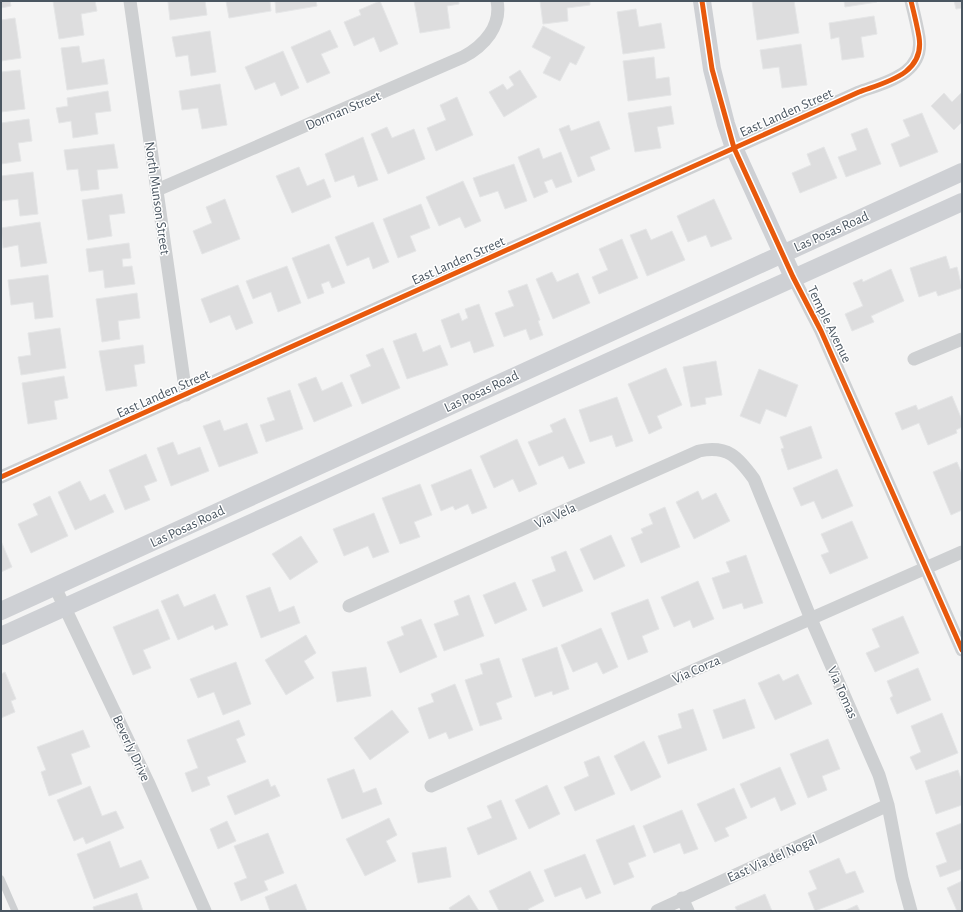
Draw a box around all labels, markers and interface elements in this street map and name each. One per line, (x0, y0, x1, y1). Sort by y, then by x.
street label: East Landen Street (738, 86, 836, 140)
street label: Dorman Street (304, 89, 384, 133)
street label: North Munson Street (142, 141, 172, 256)
street label: Las Posas Road (792, 209, 871, 255)
street label: East Landen Street (410, 234, 508, 288)
street label: Temple Avenue (804, 284, 854, 365)
street label: East Landen Street (115, 367, 213, 421)
street label: Las Posas Road (442, 369, 521, 415)
street label: Via Vela (533, 500, 579, 531)
street label: Las Posas Road (148, 504, 227, 550)
street label: Via Corza (670, 653, 723, 687)
street label: Via Tomas (824, 664, 860, 721)
street label: Beverly Drive (110, 713, 153, 784)
street label: East Via del Nogal (725, 833, 820, 885)

